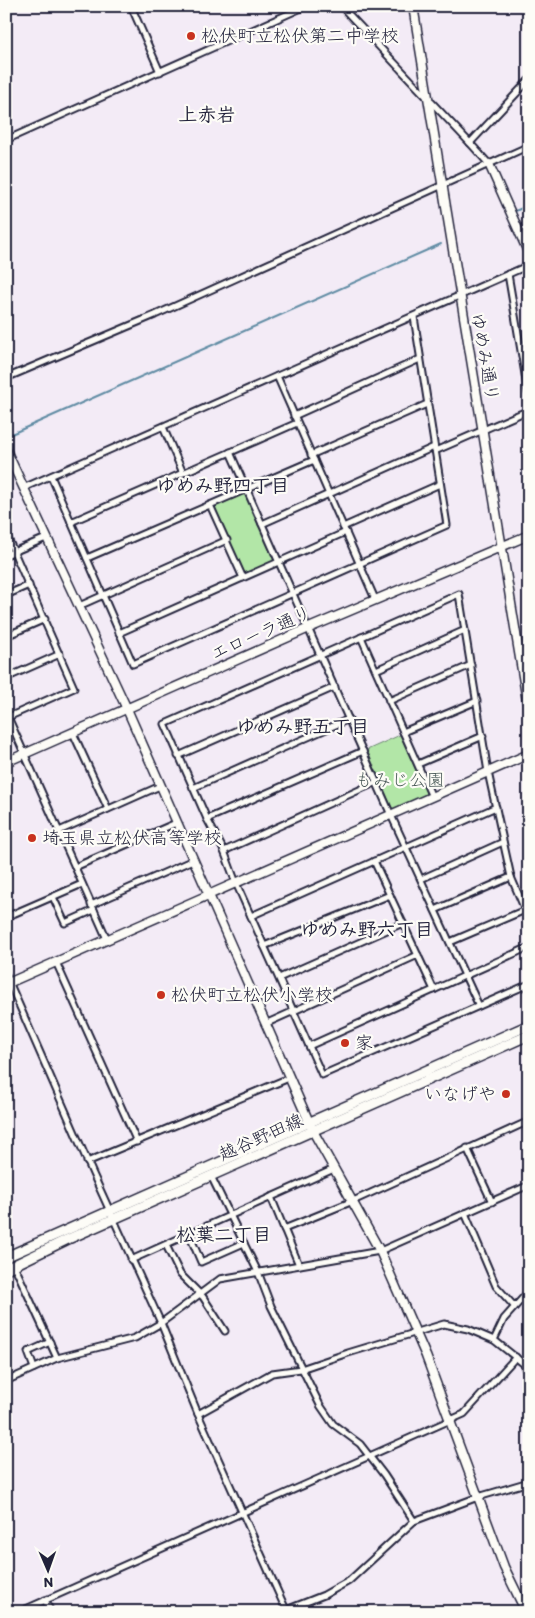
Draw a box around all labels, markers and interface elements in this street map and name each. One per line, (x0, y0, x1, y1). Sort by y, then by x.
place label: 松伏町立松伏第二中学校 (201, 25, 399, 47)
marker: 松伏町立松伏第二中学校 (185, 30, 197, 42)
district label: 上赤岩 (178, 103, 236, 126)
street label: ゆめみ通り (466, 311, 504, 403)
district label: ゆめみ野四丁目 (156, 474, 290, 497)
street label: エローラ通り (207, 601, 315, 665)
district label: ゆめみ野五丁目 (236, 715, 370, 738)
park label: もみじ公園 (355, 769, 445, 791)
place label: 埼玉県立松伏高等学校 (42, 827, 222, 849)
marker: 埼玉県立松伏高等学校 (26, 832, 38, 844)
district label: ゆめみ野六丁目 (300, 918, 434, 941)
place label: 松伏町立松伏小学校 (171, 984, 333, 1006)
marker: 松伏町立松伏小学校 (155, 989, 167, 1001)
place label: 家 (355, 1032, 373, 1054)
marker: 家 (339, 1037, 351, 1049)
place label: いなげや (424, 1083, 496, 1105)
marker: いなげや (500, 1088, 512, 1100)
street label: 越谷野田線 (215, 1109, 307, 1165)
district label: 松葉二丁目 (176, 1223, 272, 1246)
north arrow (22, 1546, 72, 1596)
text: N (43, 1574, 53, 1591)

